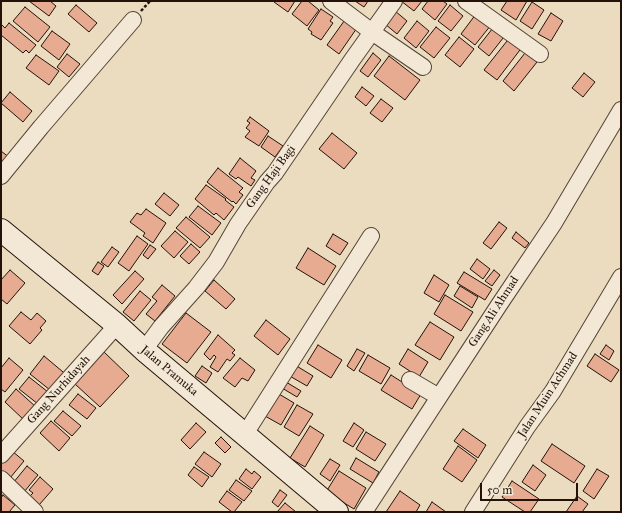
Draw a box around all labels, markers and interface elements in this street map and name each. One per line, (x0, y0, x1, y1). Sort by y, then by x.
street label: Gang Haji Bagi (243, 143, 299, 211)
street label: Gang Ali Ahmad (466, 274, 522, 350)
street label: Jalan Pramuka (137, 343, 201, 399)
street label: Jalan Muin Achmad (515, 350, 581, 440)
street label: Gang Nurhidayah (24, 353, 94, 427)
scale bar (482, 475, 580, 501)
text: 50 m (487, 483, 512, 497)

